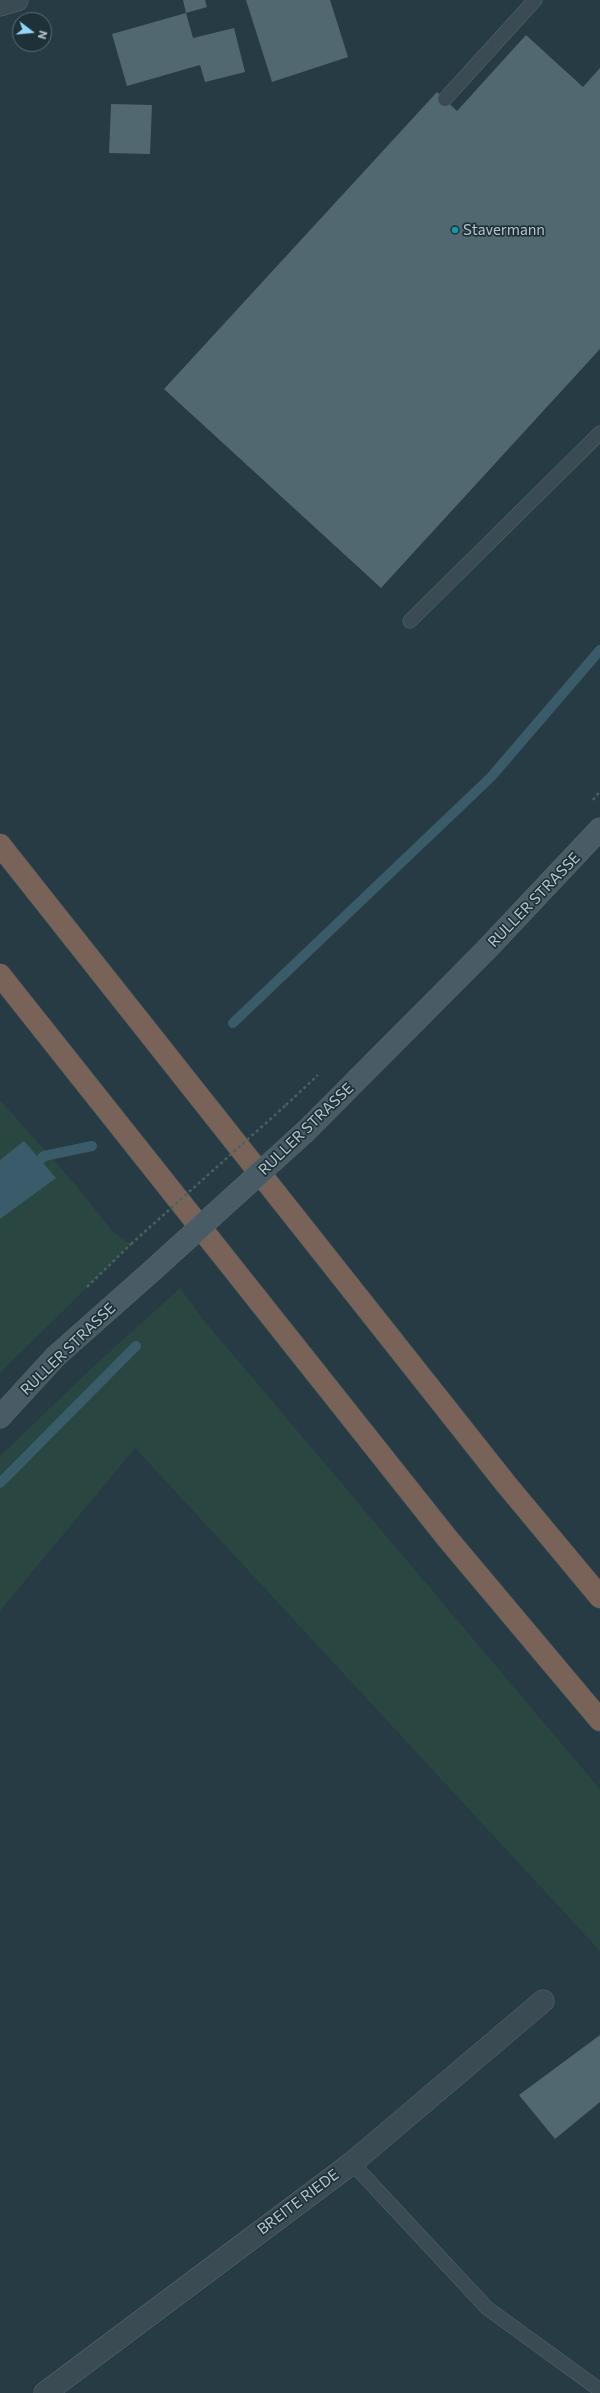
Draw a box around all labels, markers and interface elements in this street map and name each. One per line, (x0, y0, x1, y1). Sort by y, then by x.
north arrow (12, 12, 52, 52)
text: N (36, 29, 50, 41)
place label: Stavermann (463, 221, 545, 239)
marker: Stavermann (450, 225, 460, 235)
street label: RULLER STRASSE (484, 849, 584, 951)
street label: RULLER STRASSE (255, 1079, 357, 1179)
street label: RULLER STRASSE (17, 1299, 119, 1399)
street label: BREITE RIEDE (254, 2166, 342, 2238)

